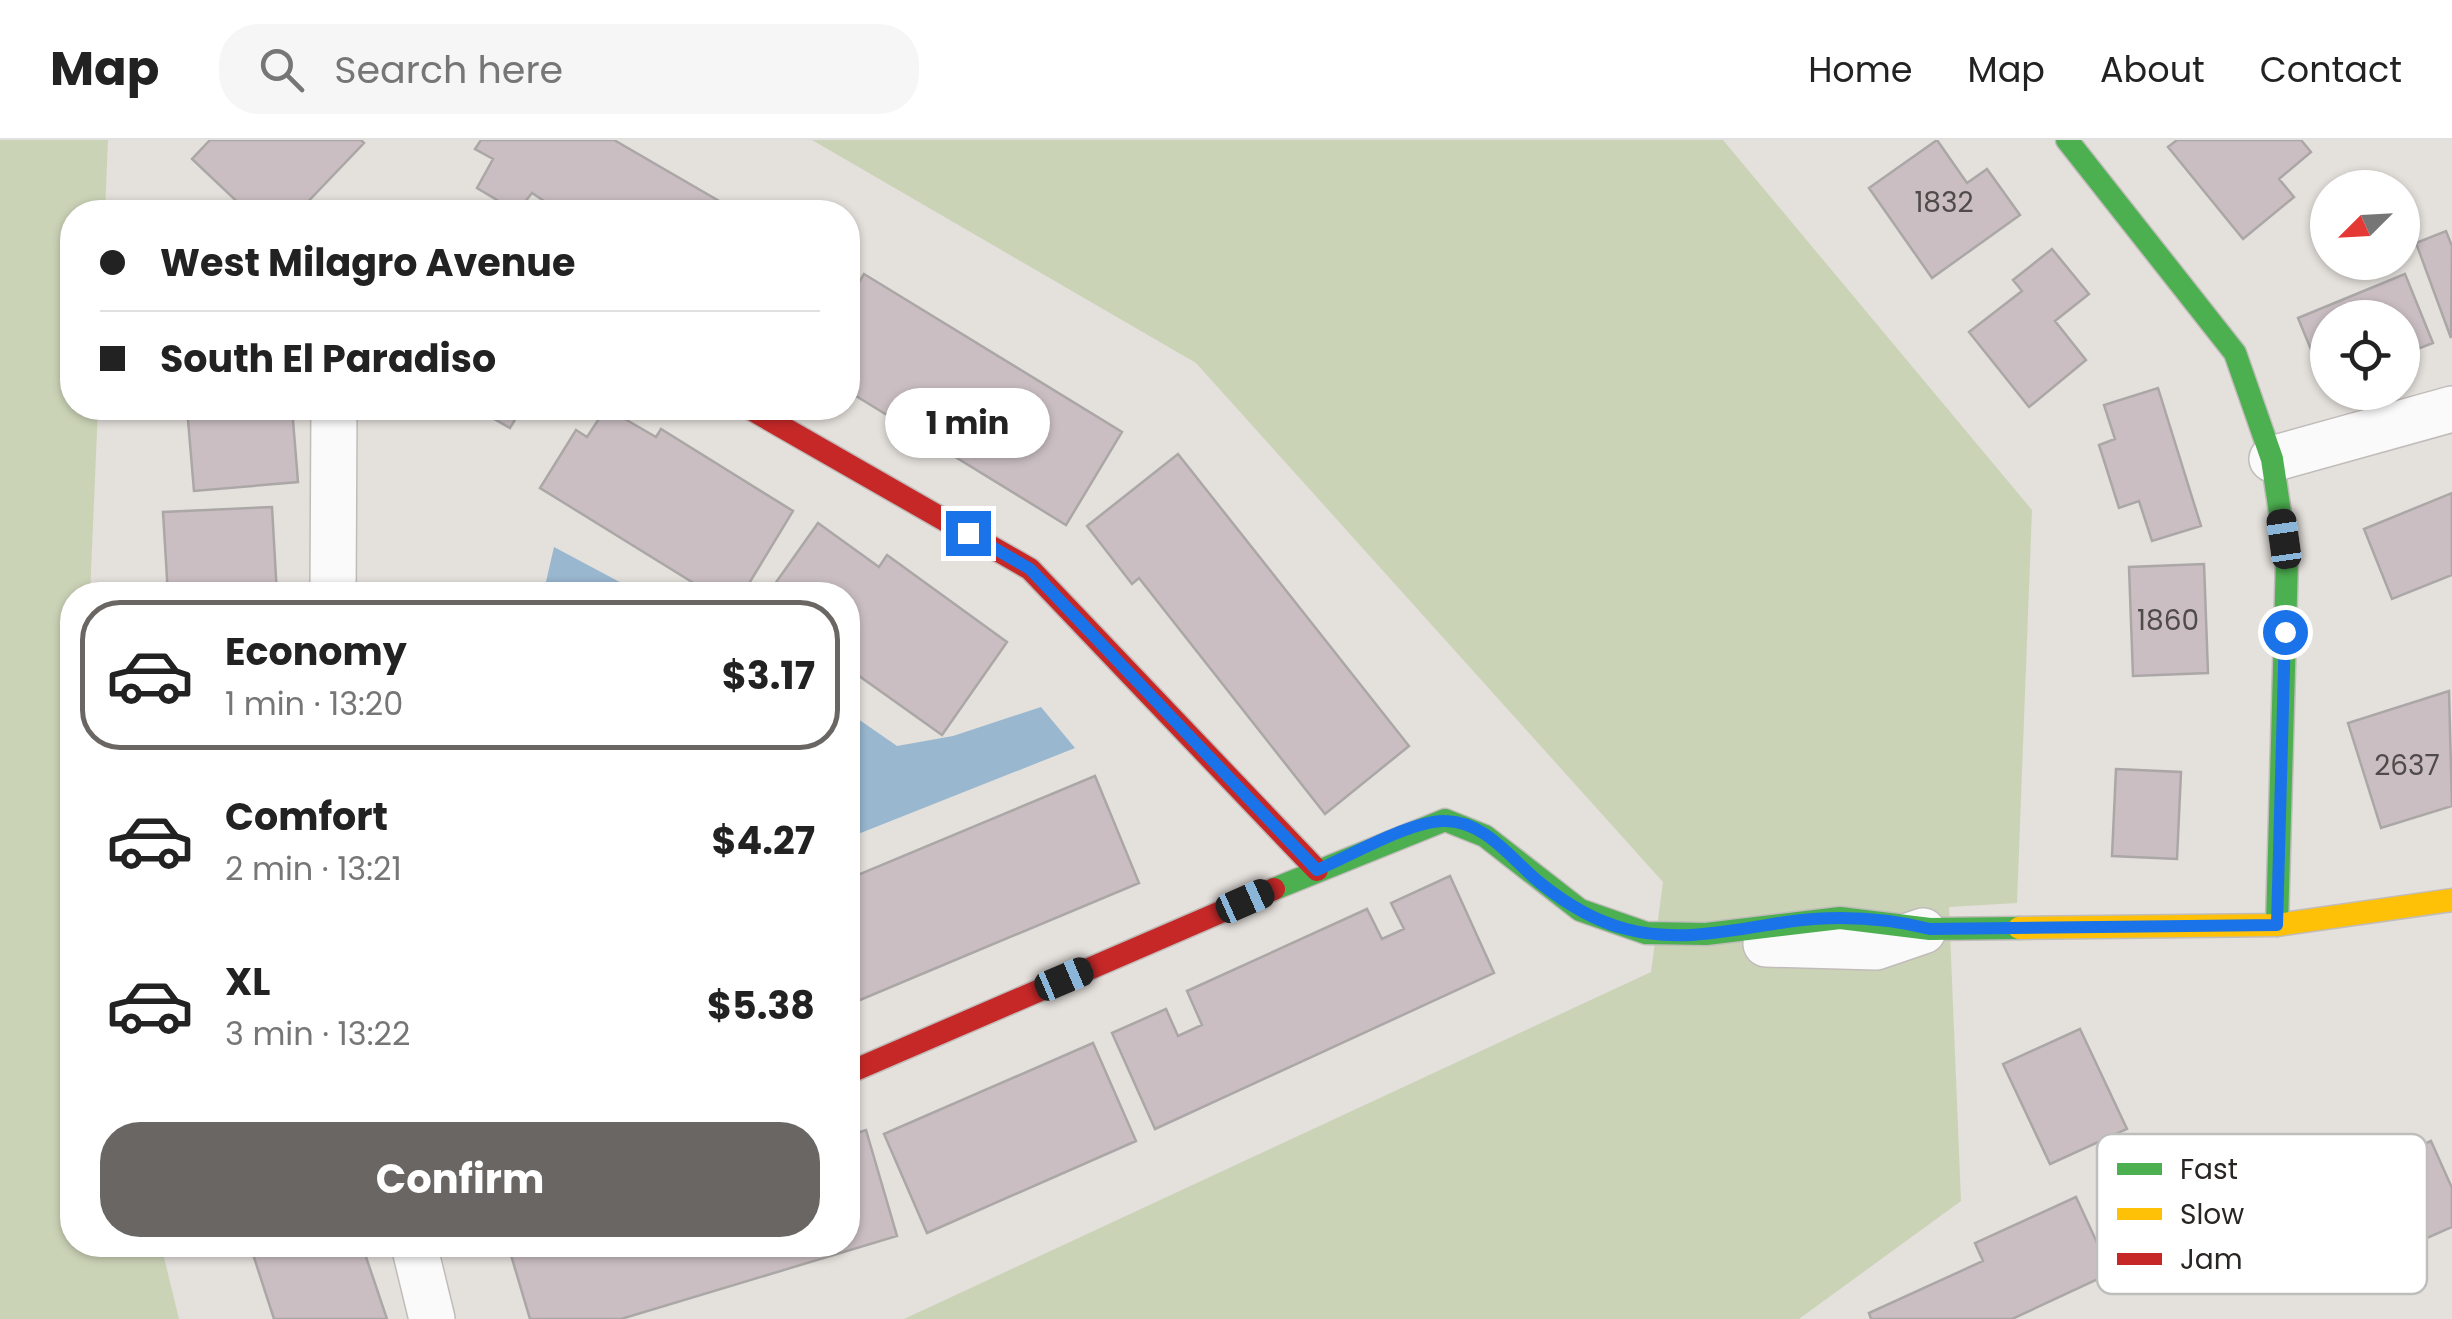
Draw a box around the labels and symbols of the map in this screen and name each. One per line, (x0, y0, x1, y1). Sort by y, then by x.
north arrow (2310, 170, 2420, 280)
house number: 1832 (1914, 183, 1974, 222)
callout: 1 min (886, 388, 1050, 458)
car (2265, 507, 2303, 571)
route end (946, 511, 991, 556)
house number: 1860 (2137, 601, 2199, 640)
route start (2263, 610, 2308, 655)
house number: 2637 (2374, 746, 2440, 785)
car (1211, 875, 1279, 927)
car (1031, 953, 1097, 1005)
legend (2097, 1134, 2427, 1294)
text: Fast (2180, 1150, 2238, 1189)
text: Slow (2180, 1195, 2244, 1234)
text: Jam (2180, 1240, 2243, 1279)

